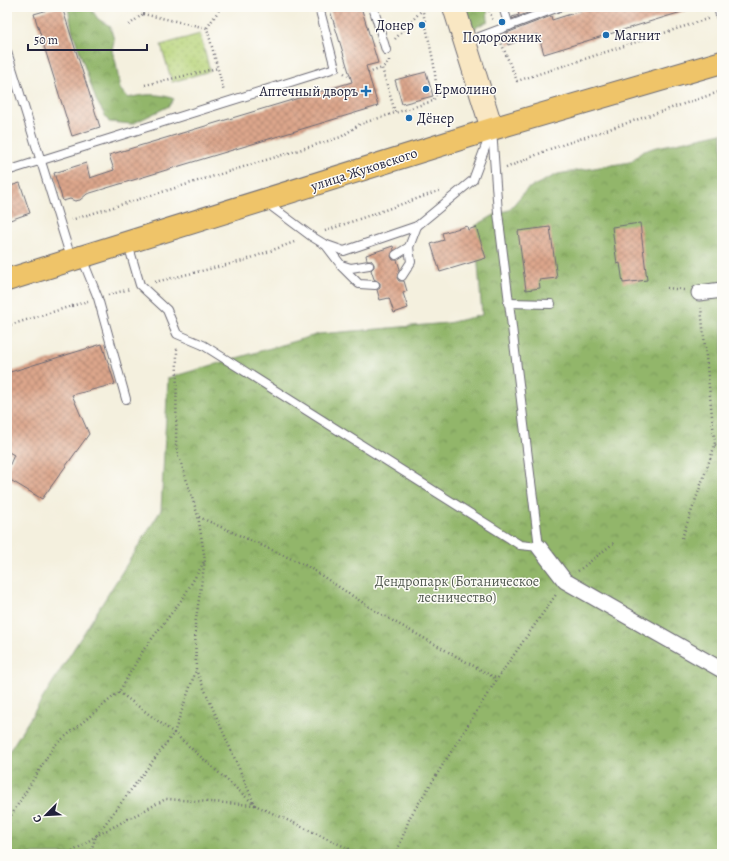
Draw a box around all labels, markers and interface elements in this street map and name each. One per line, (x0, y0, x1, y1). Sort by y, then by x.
place label: Донер (376, 16, 414, 35)
marker: Подорожник (497, 17, 507, 27)
marker: Донер (417, 20, 427, 30)
scale bar (28, 26, 147, 52)
place label: Магнит (614, 26, 661, 45)
place label: Подорожник (462, 28, 542, 47)
marker: Магнит (601, 30, 611, 40)
text: 50 m (34, 32, 58, 48)
place label: Ермолино (434, 80, 497, 99)
place label: Аптечный дворъ (259, 82, 358, 101)
marker: Ермолино (421, 84, 431, 94)
marker: Аптечный дворъ (361, 86, 371, 96)
place label: Дёнер (417, 109, 454, 128)
marker: Дёнер (404, 113, 414, 123)
street label: улица Жуковского (307, 143, 420, 196)
park label: Дендропарк (Ботаническое лесничество) (375, 572, 539, 607)
north arrow (26, 795, 66, 835)
text: С (29, 813, 46, 825)

